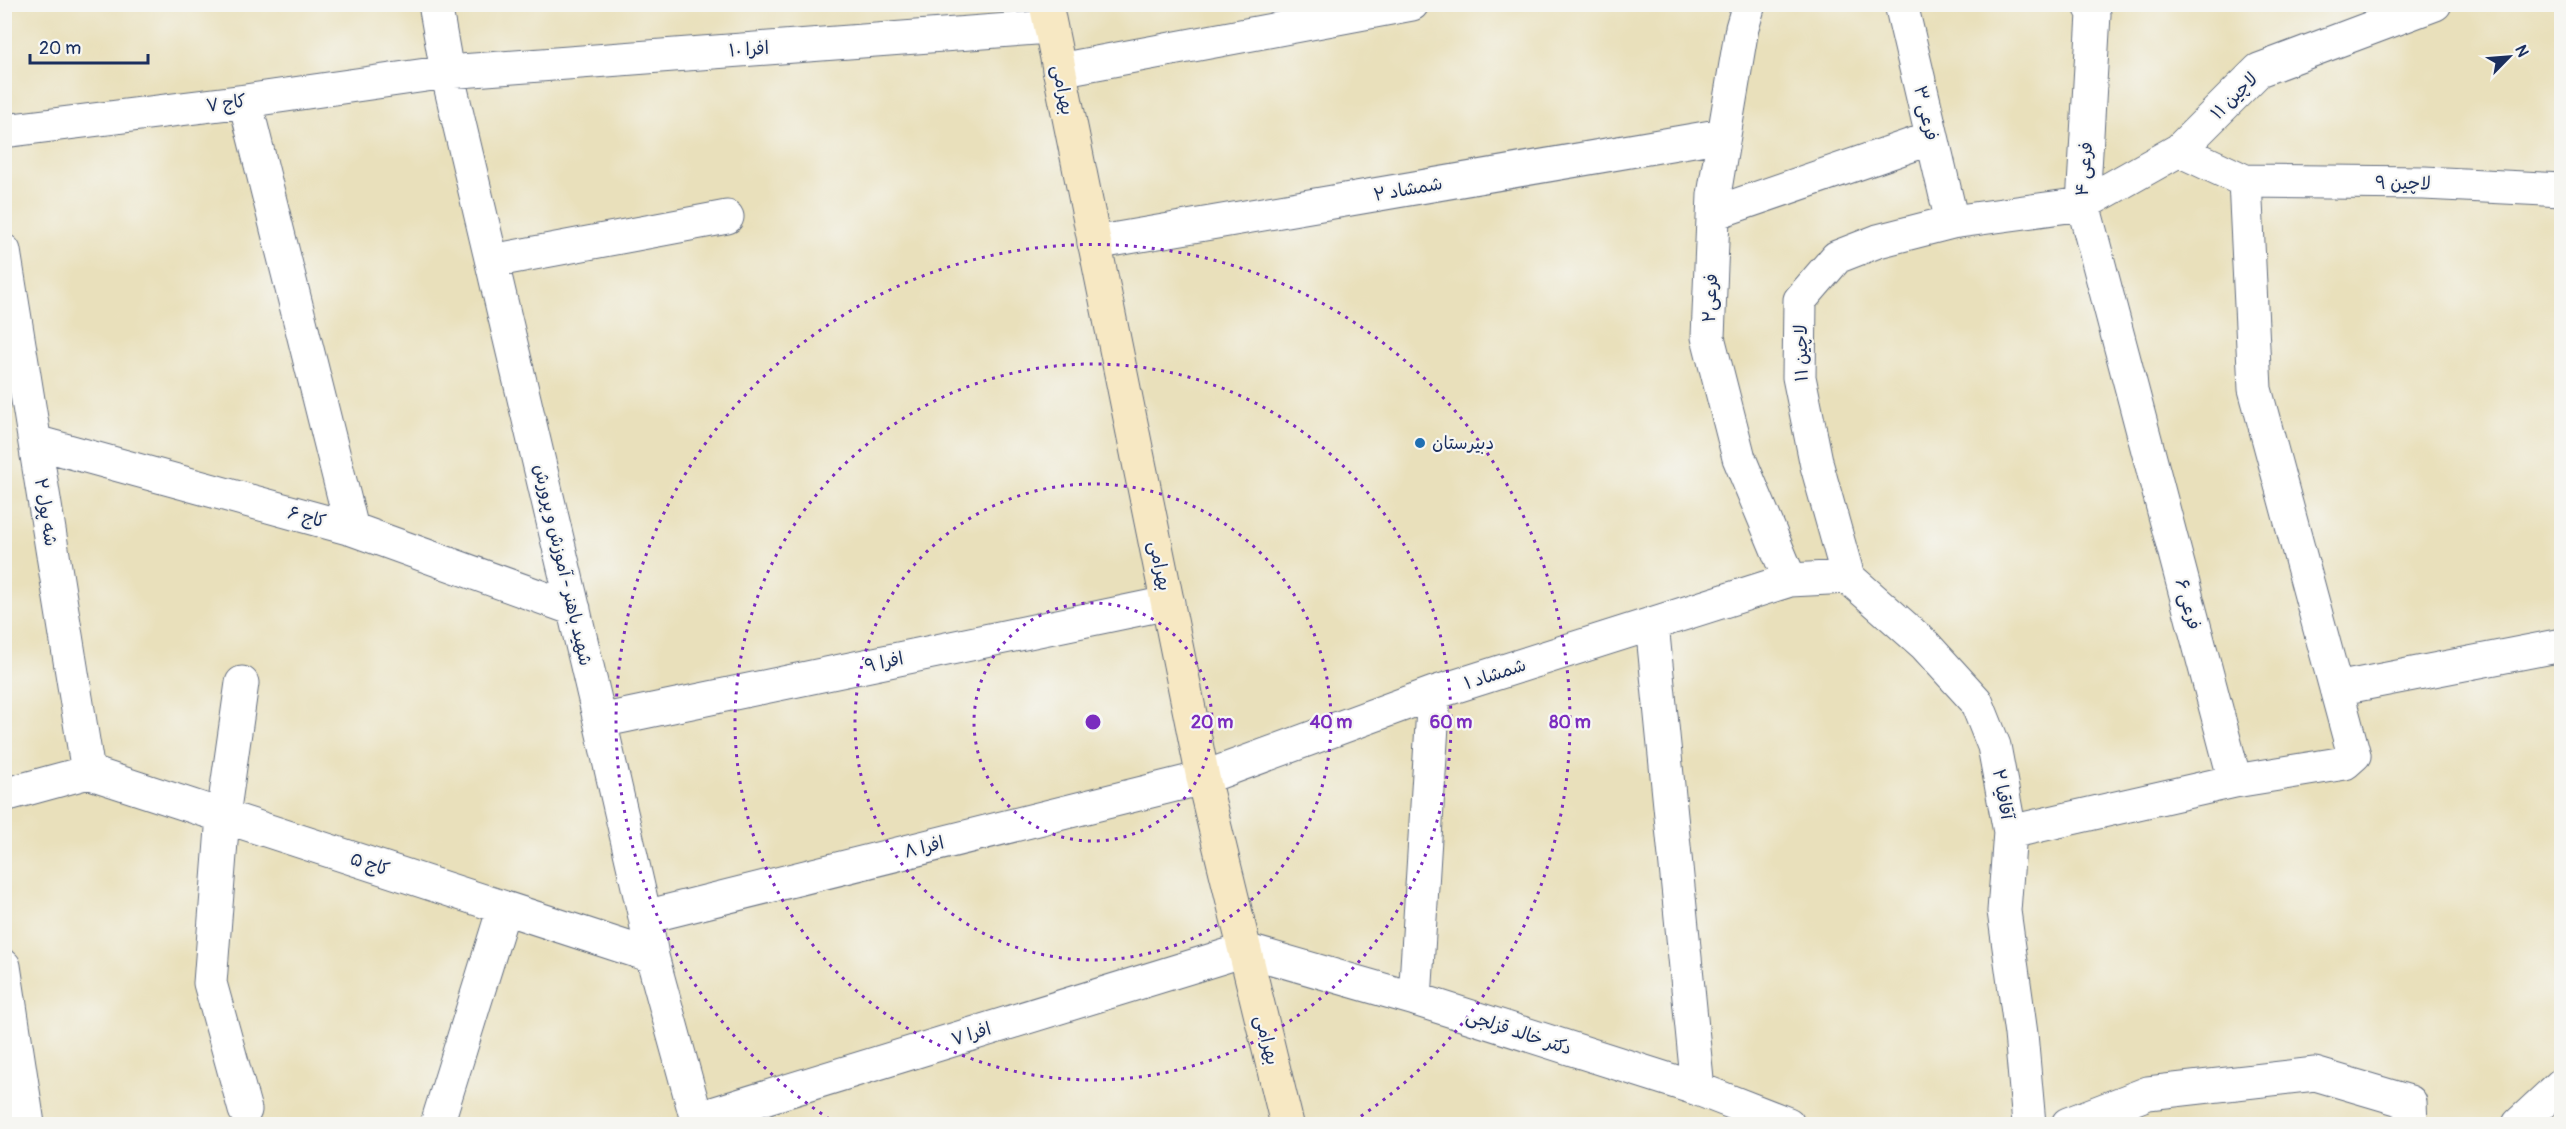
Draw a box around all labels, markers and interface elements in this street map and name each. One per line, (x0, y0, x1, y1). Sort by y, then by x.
scale bar (30, 27, 148, 65)
north arrow (2479, 27, 2539, 87)
text: 20 m (39, 37, 81, 60)
street label: افرا ۱۰ (728, 37, 770, 62)
text: N (2510, 42, 2533, 60)
street label: بهرامی (1046, 63, 1079, 117)
street label: لاچین ۱۱ (2206, 68, 2263, 125)
street label: فرعی ۳ (1908, 83, 1943, 143)
street label: کاج ۷ (205, 90, 248, 117)
street label: فرعی ۴ (2071, 141, 2098, 197)
street label: شمشاد ۲ (1372, 172, 1444, 207)
street label: لاچین ۹ (2375, 172, 2431, 195)
street label: فرعی۲ (1698, 273, 1723, 323)
street label: لاچین ۱۱ (1789, 324, 1814, 382)
place label: دبیرستان (1432, 432, 1494, 455)
marker: دبیرستان (1413, 436, 1427, 450)
street label: شهید باهنر - آموزش و پرورش (528, 462, 597, 668)
street label: شه پول ۲ (29, 476, 62, 548)
street label: کاج ۶ (285, 501, 329, 534)
street label: بهرامی (1143, 539, 1176, 593)
street label: فرعی ۶ (2170, 576, 2205, 632)
street label: افرا ۹ (863, 647, 906, 678)
street label: شمشاد ۱ (1461, 654, 1529, 695)
text: 20 m (1191, 711, 1233, 734)
text: 40 m (1310, 711, 1352, 734)
text: 60 m (1430, 711, 1472, 734)
text: 80 m (1549, 711, 1591, 734)
centre of rings (1083, 712, 1103, 732)
street label: آقاقیا ۲ (1987, 767, 2019, 823)
street label: افرا ۸ (902, 831, 946, 864)
street label: کاج ۵ (347, 847, 393, 882)
street label: دکتر خالد قزلجی (1463, 1005, 1575, 1060)
street label: بهرامی (1249, 1013, 1284, 1067)
street label: افرا ۷ (948, 1018, 994, 1051)

